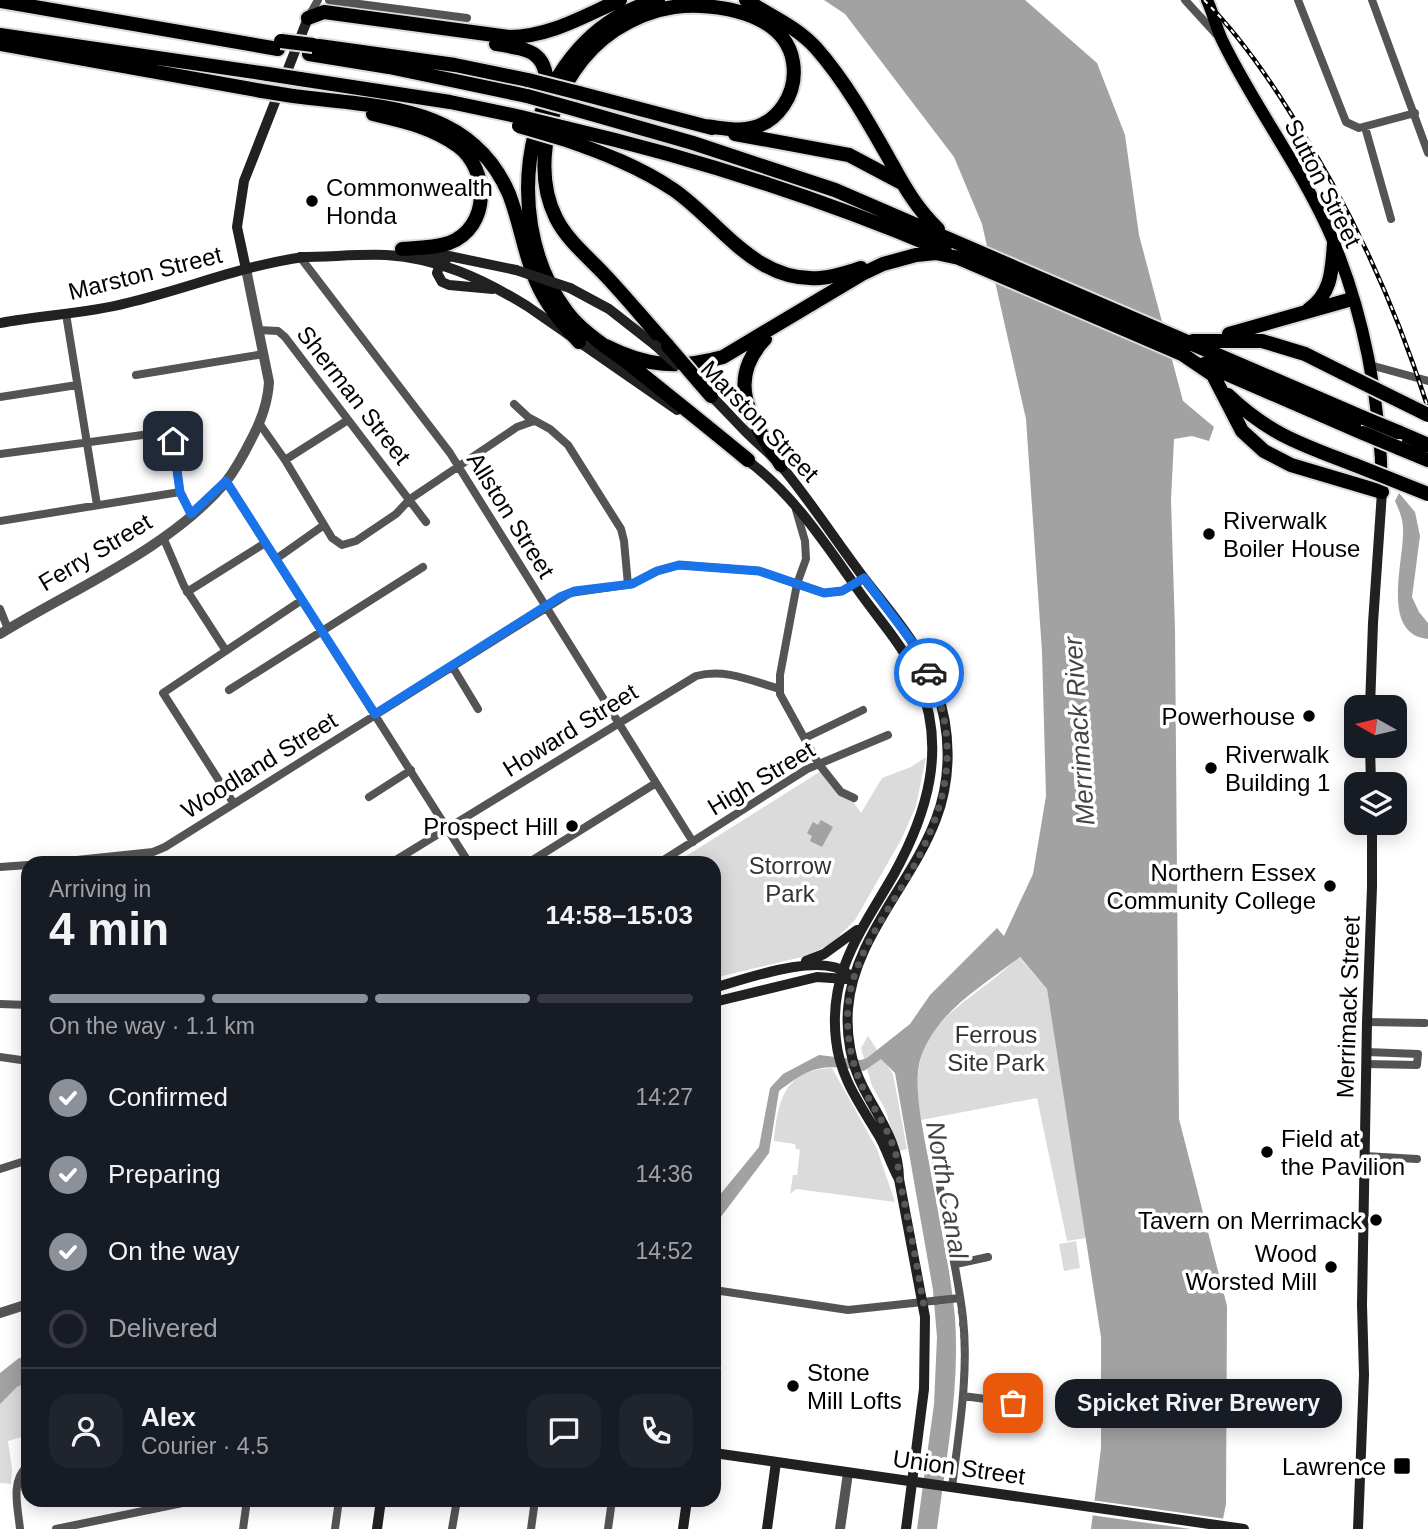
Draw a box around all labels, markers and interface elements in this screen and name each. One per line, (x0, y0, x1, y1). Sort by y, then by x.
street label: Sutton Street (1279, 114, 1367, 252)
place label: Commonwealth Honda (326, 174, 493, 229)
marker: Commonwealth Honda (304, 193, 320, 209)
street label: Marston Street (65, 241, 225, 305)
street label: Sherman Street (292, 320, 417, 470)
street label: Marston Street (696, 355, 825, 487)
pin (143, 411, 203, 471)
icon: home (154, 422, 192, 460)
street label: Allston Street (462, 447, 560, 583)
place label: Riverwalk Boiler House (1223, 507, 1360, 562)
street label: Ferry Street (34, 508, 157, 596)
marker: Riverwalk Boiler House (1201, 526, 1217, 542)
water label: Merrimack River (1057, 634, 1101, 826)
courier (894, 638, 964, 708)
icon: car (910, 654, 948, 692)
street label: Howard Street (498, 678, 642, 782)
north arrow (1344, 695, 1407, 758)
map controls (1344, 695, 1407, 835)
place label: Powerhouse (1162, 703, 1295, 730)
street label: Woodland Street (176, 706, 342, 824)
marker: Powerhouse (1301, 708, 1317, 724)
street label: High Street (703, 735, 820, 820)
place label: Riverwalk Building 1 (1225, 741, 1330, 796)
marker: Riverwalk Building 1 (1203, 760, 1219, 776)
button: layers (1344, 772, 1407, 835)
place label: Prospect Hill (423, 813, 558, 840)
marker: Prospect Hill (564, 818, 580, 834)
park label: Storrow Park (749, 852, 832, 907)
place label: Northern Essex Community College (1107, 859, 1316, 914)
text: Arriving in (49, 876, 151, 902)
marker: Northern Essex Community College (1322, 878, 1338, 894)
text: 14:58–15:03 (546, 900, 693, 930)
text: 4 min (49, 903, 169, 955)
street label: Merrimack Street (1331, 915, 1365, 1099)
text: On the way · 1.1 km (49, 1013, 255, 1039)
park label: Ferrous Site Park (947, 1021, 1046, 1076)
icon: check (49, 1079, 87, 1117)
text: Confirmed (108, 1082, 228, 1112)
text: 14:27 (635, 1084, 693, 1110)
water label: North Canal (920, 1119, 974, 1262)
place label: Field at the Pavilion (1281, 1125, 1405, 1180)
marker: Field at the Pavilion (1259, 1144, 1275, 1160)
icon: check (49, 1156, 87, 1194)
text: Preparing (108, 1159, 221, 1189)
text: 14:36 (635, 1161, 693, 1187)
place label: Tavern on Merrimack (1138, 1207, 1363, 1234)
marker: Tavern on Merrimack (1368, 1212, 1384, 1228)
icon: check (49, 1233, 87, 1271)
text: On the way (108, 1236, 240, 1266)
text: 14:52 (635, 1238, 693, 1264)
place label: Wood Worsted Mill (1185, 1240, 1317, 1295)
marker: Wood Worsted Mill (1323, 1259, 1339, 1275)
text: Delivered (108, 1313, 218, 1343)
place label: Stone Mill Lofts (807, 1359, 902, 1414)
pin (983, 1373, 1043, 1433)
marker: Stone Mill Lofts (785, 1378, 801, 1394)
callout: Spicket River Brewery (1055, 1378, 1342, 1428)
icon: bag (994, 1384, 1032, 1422)
text: Spicket River Brewery (1077, 1390, 1320, 1416)
button: person (49, 1394, 123, 1468)
button: chat (527, 1394, 601, 1468)
button: phone (619, 1394, 693, 1468)
text: Alex (141, 1402, 196, 1432)
text: Courier · 4.5 (141, 1433, 269, 1459)
street label: Union Street (891, 1444, 1027, 1490)
place label: Lawrence (1282, 1453, 1386, 1480)
marker: Lawrence (1392, 1456, 1412, 1476)

